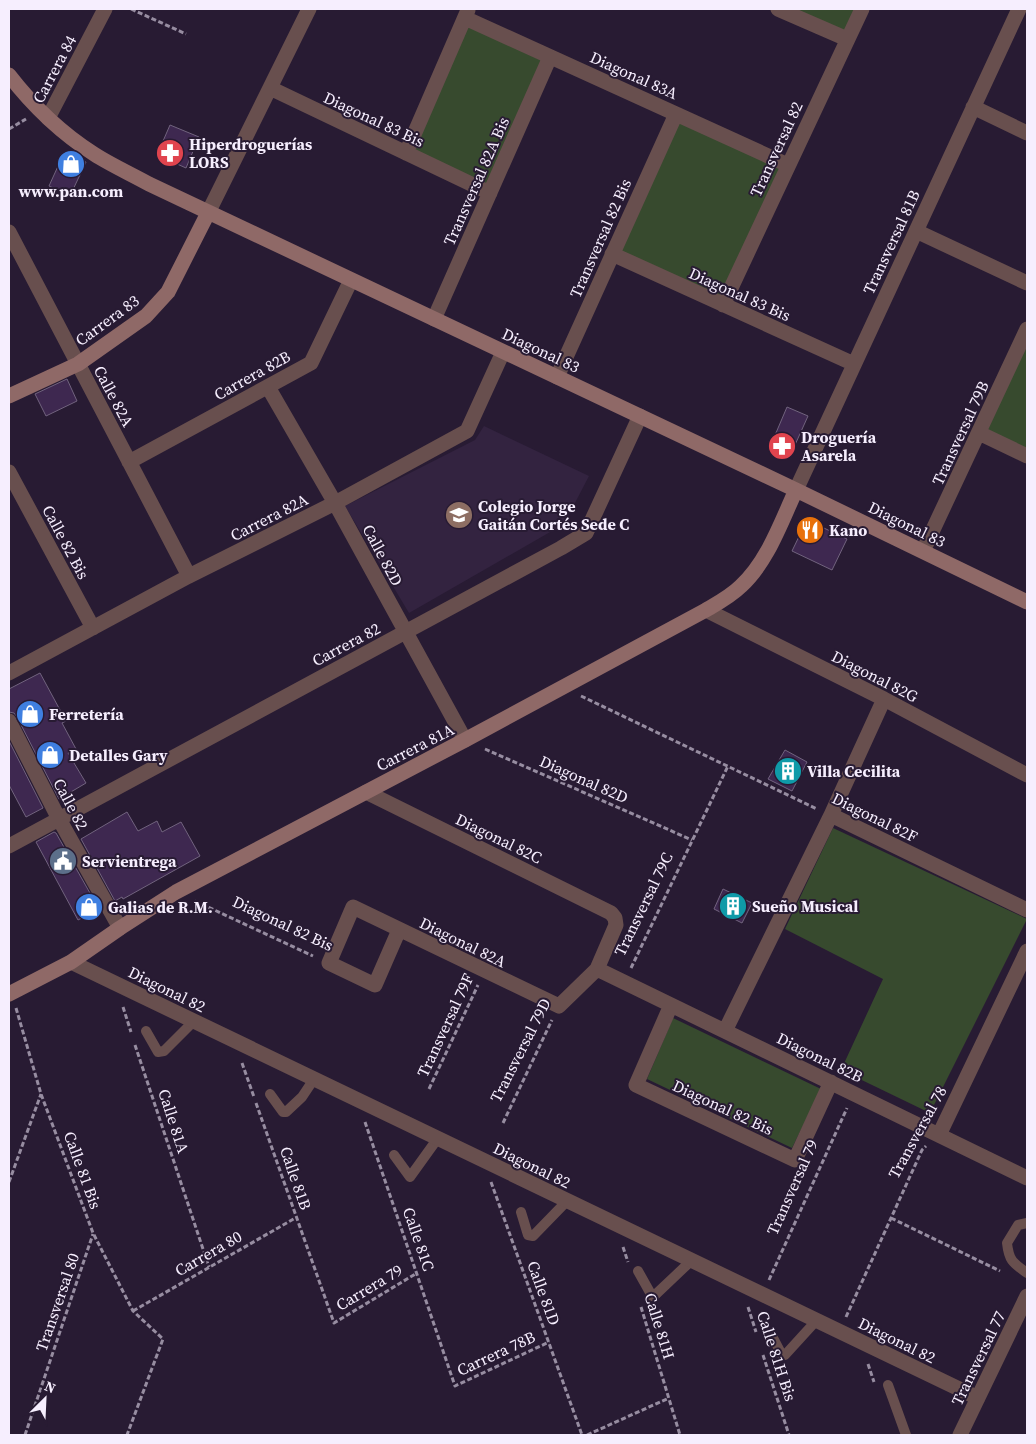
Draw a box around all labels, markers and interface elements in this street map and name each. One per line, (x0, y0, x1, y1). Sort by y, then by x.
street label: Carrera 84 (27, 31, 81, 107)
street label: Diagonal 83A (587, 46, 682, 104)
street label: Diagonal 83 Bis (320, 86, 428, 152)
street label: Transversal 82 (744, 98, 808, 200)
street label: Transversal 82A Bis (438, 113, 514, 249)
place label: Hiperdroguerías LORS (189, 133, 312, 173)
pharmacy icon: Hiperdroguerías LORS (155, 138, 185, 168)
shop icon: www.pan.com (56, 149, 86, 179)
street label: Transversal 82 Bis (564, 175, 636, 301)
place label: www.pan.com (18, 180, 124, 202)
street label: Transversal 81B (857, 186, 925, 298)
street label: Diagonal 83 Bis (686, 262, 794, 326)
street label: Carrera 83 (71, 289, 143, 351)
street label: Diagonal 83 (499, 322, 583, 378)
street label: Carrera 82B (210, 345, 294, 405)
street label: Calle 82A (89, 362, 139, 431)
street label: Transversal 79B (926, 377, 994, 489)
place label: Droguería Asarela (801, 426, 877, 466)
pharmacy icon: Droguería Asarela (767, 431, 797, 461)
street label: Carrera 82A (226, 488, 312, 546)
place label: Colegio Jorge Gaitán Cortés Sede C (478, 495, 629, 535)
street label: Diagonal 83 (865, 496, 949, 552)
school or university icon: Colegio Jorge Gaitán Cortés Sede C (444, 500, 474, 530)
street label: Calle 82 Bis (37, 501, 95, 583)
restaurant icon: Kano (795, 515, 825, 545)
place label: Kano (829, 519, 867, 541)
street label: Calle 82D (358, 520, 408, 590)
street label: Carrera 82 (308, 617, 384, 671)
street label: Diagonal 82G (828, 645, 922, 707)
shop icon: Ferretería (15, 699, 45, 729)
place label: Ferretería (49, 703, 124, 725)
street label: Carrera 81A (372, 718, 458, 776)
shop icon: Detalles Gary (35, 740, 65, 770)
place label: Detalles Gary (69, 744, 168, 766)
street label: Diagonal 82D (536, 750, 632, 808)
building icon: Villa Cecilita (773, 756, 803, 786)
place label: Villa Cecilita (807, 760, 901, 782)
street label: Calle 82 (48, 774, 94, 834)
street label: Diagonal 82F (829, 787, 921, 847)
street label: Diagonal 82C (452, 808, 546, 868)
public building icon: Servientrega (48, 846, 78, 876)
street label: Transversal 79C (608, 849, 678, 959)
place label: Servientrega (82, 850, 177, 872)
street label: Diagonal 82 Bis (229, 890, 337, 956)
building icon: Sueño Musical (718, 891, 748, 921)
shop icon: Galias de R.M. (74, 892, 104, 922)
place label: Sueño Musical (752, 895, 858, 917)
place label: Galias de R.M. (108, 896, 213, 918)
street label: Diagonal 82A (416, 912, 510, 973)
street label: Diagonal 82 (125, 961, 209, 1017)
street label: Transversal 79F (411, 970, 479, 1080)
street label: Transversal 79D (484, 994, 556, 1106)
street label: Diagonal 82B (773, 1027, 867, 1087)
street label: Diagonal 82 Bis (669, 1074, 777, 1140)
street label: Transversal 78 (883, 1082, 951, 1182)
street label: Calle 81A (153, 1086, 195, 1156)
street label: Calle 81 Bis (59, 1128, 107, 1212)
street label: Transversal 79 (761, 1136, 823, 1238)
street label: Diagonal 82 (490, 1137, 574, 1193)
street label: Calle 81B (275, 1143, 317, 1213)
street label: Calle 81C (398, 1204, 440, 1274)
street label: Carrera 80 (170, 1225, 246, 1281)
street label: Transversal 80 (30, 1250, 84, 1354)
street label: Carrera 79 (332, 1258, 406, 1316)
street label: Calle 81D (522, 1258, 566, 1328)
street label: Calle 81H (639, 1290, 681, 1362)
street label: Transversal 77 (946, 1307, 1010, 1409)
street label: Calle 81H Bis (752, 1308, 802, 1404)
street label: Diagonal 82 (855, 1312, 939, 1368)
street label: Carrera 78B (453, 1325, 539, 1381)
north arrow (20, 1374, 70, 1424)
text: N (42, 1376, 59, 1398)

